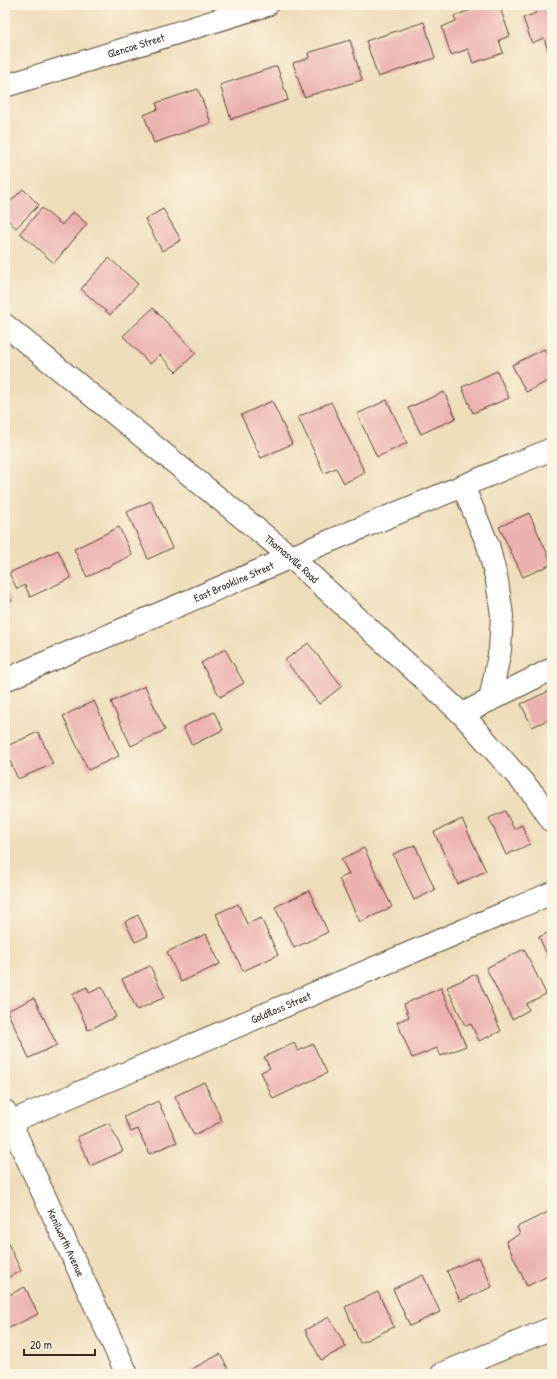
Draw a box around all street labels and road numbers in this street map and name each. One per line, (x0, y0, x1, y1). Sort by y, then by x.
street label: Glencoe Street (106, 30, 166, 61)
street label: Thomasville Road (262, 532, 322, 586)
street label: East Brookline Street (191, 558, 276, 605)
street label: Goldfloss Street (249, 989, 313, 1026)
street label: Kenilworth Avenue (44, 1206, 88, 1279)

